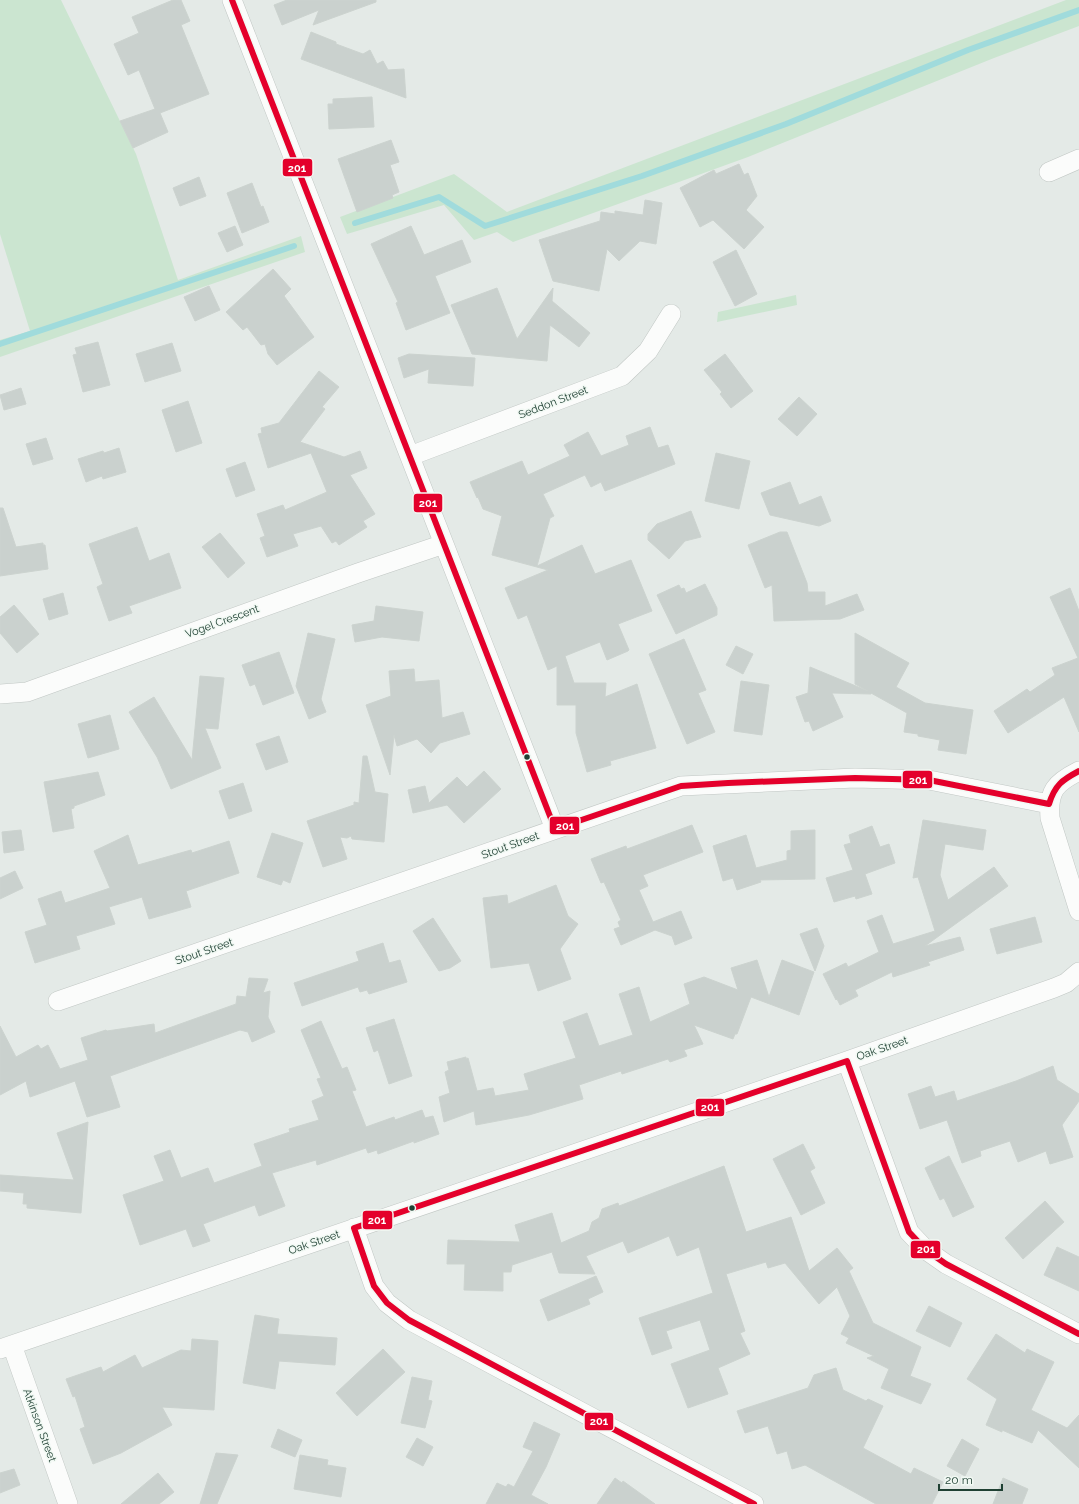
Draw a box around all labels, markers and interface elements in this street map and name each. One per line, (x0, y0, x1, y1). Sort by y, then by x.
line badge: 201 (282, 158, 313, 177)
text: 201 (288, 162, 307, 175)
street label: Seddon Street (517, 383, 590, 422)
line badge: 201 (413, 493, 443, 513)
text: 201 (419, 497, 438, 510)
street label: Vogel Crescent (184, 602, 261, 641)
unlabelled marker (522, 752, 532, 762)
line badge: 201 (902, 770, 933, 789)
text: 201 (909, 774, 928, 787)
line badge: 201 (549, 816, 580, 835)
text: 201 (556, 820, 575, 833)
street label: Stout Street (480, 829, 541, 862)
street label: Stout Street (174, 935, 235, 967)
street label: Oak Street (855, 1034, 910, 1063)
line badge: 201 (695, 1098, 725, 1117)
text: 201 (701, 1101, 720, 1114)
unlabelled marker (407, 1203, 417, 1213)
line badge: 201 (362, 1210, 393, 1230)
text: 201 (368, 1214, 387, 1227)
street label: Oak Street (287, 1228, 342, 1257)
line badge: 201 (910, 1240, 941, 1259)
text: 201 (917, 1243, 936, 1256)
street label: Atkinson Street (20, 1387, 59, 1464)
line badge: 201 (584, 1412, 614, 1431)
text: 201 (590, 1415, 609, 1428)
scale bar (939, 1466, 1002, 1492)
text: 20 m (945, 1473, 973, 1487)

